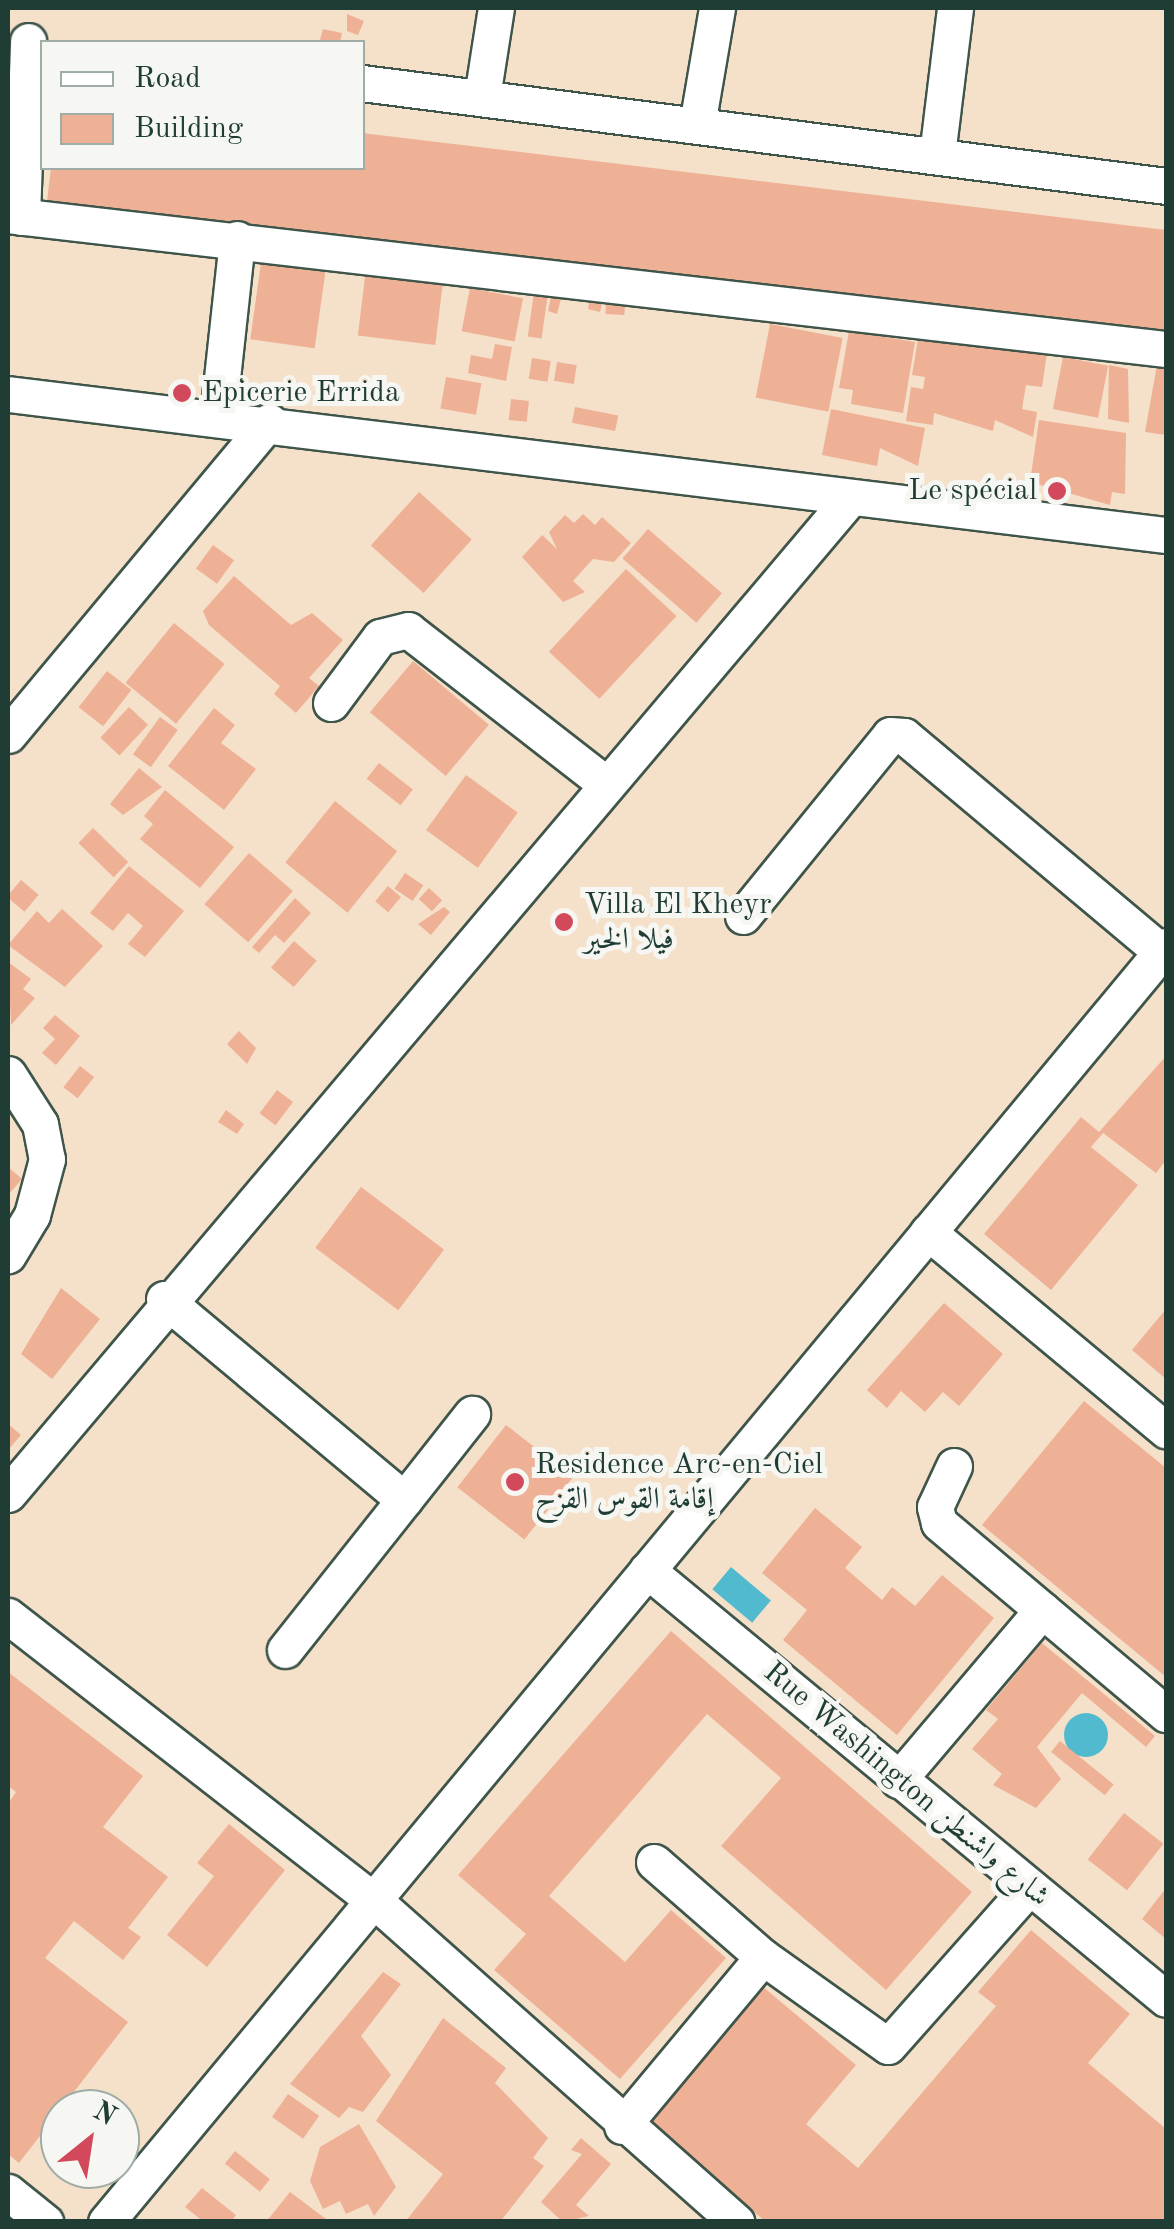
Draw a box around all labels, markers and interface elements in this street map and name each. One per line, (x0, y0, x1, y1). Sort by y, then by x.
legend (40, 40, 365, 170)
text: Road (134, 64, 201, 94)
text: Building (134, 114, 243, 144)
place label: Epicerie Errida (202, 375, 400, 411)
marker: Epicerie Errida (171, 382, 193, 404)
place label: Le spécial (908, 473, 1037, 509)
marker: Le spécial (1046, 480, 1068, 502)
place label: Villa El Kheyr فيلا الخير (584, 887, 772, 958)
marker: Villa El Kheyr فيلا الخير (553, 911, 575, 933)
place label: Residence Arc-en-Ciel إقامة القوس القزح (535, 1447, 823, 1518)
marker: Residence Arc-en-Ciel إقامة القوس القزح (504, 1471, 526, 1493)
street label: Rue Washington شارع واشنطن (756, 1655, 1056, 1915)
north arrow (40, 2089, 140, 2189)
text: N (88, 2097, 120, 2132)

